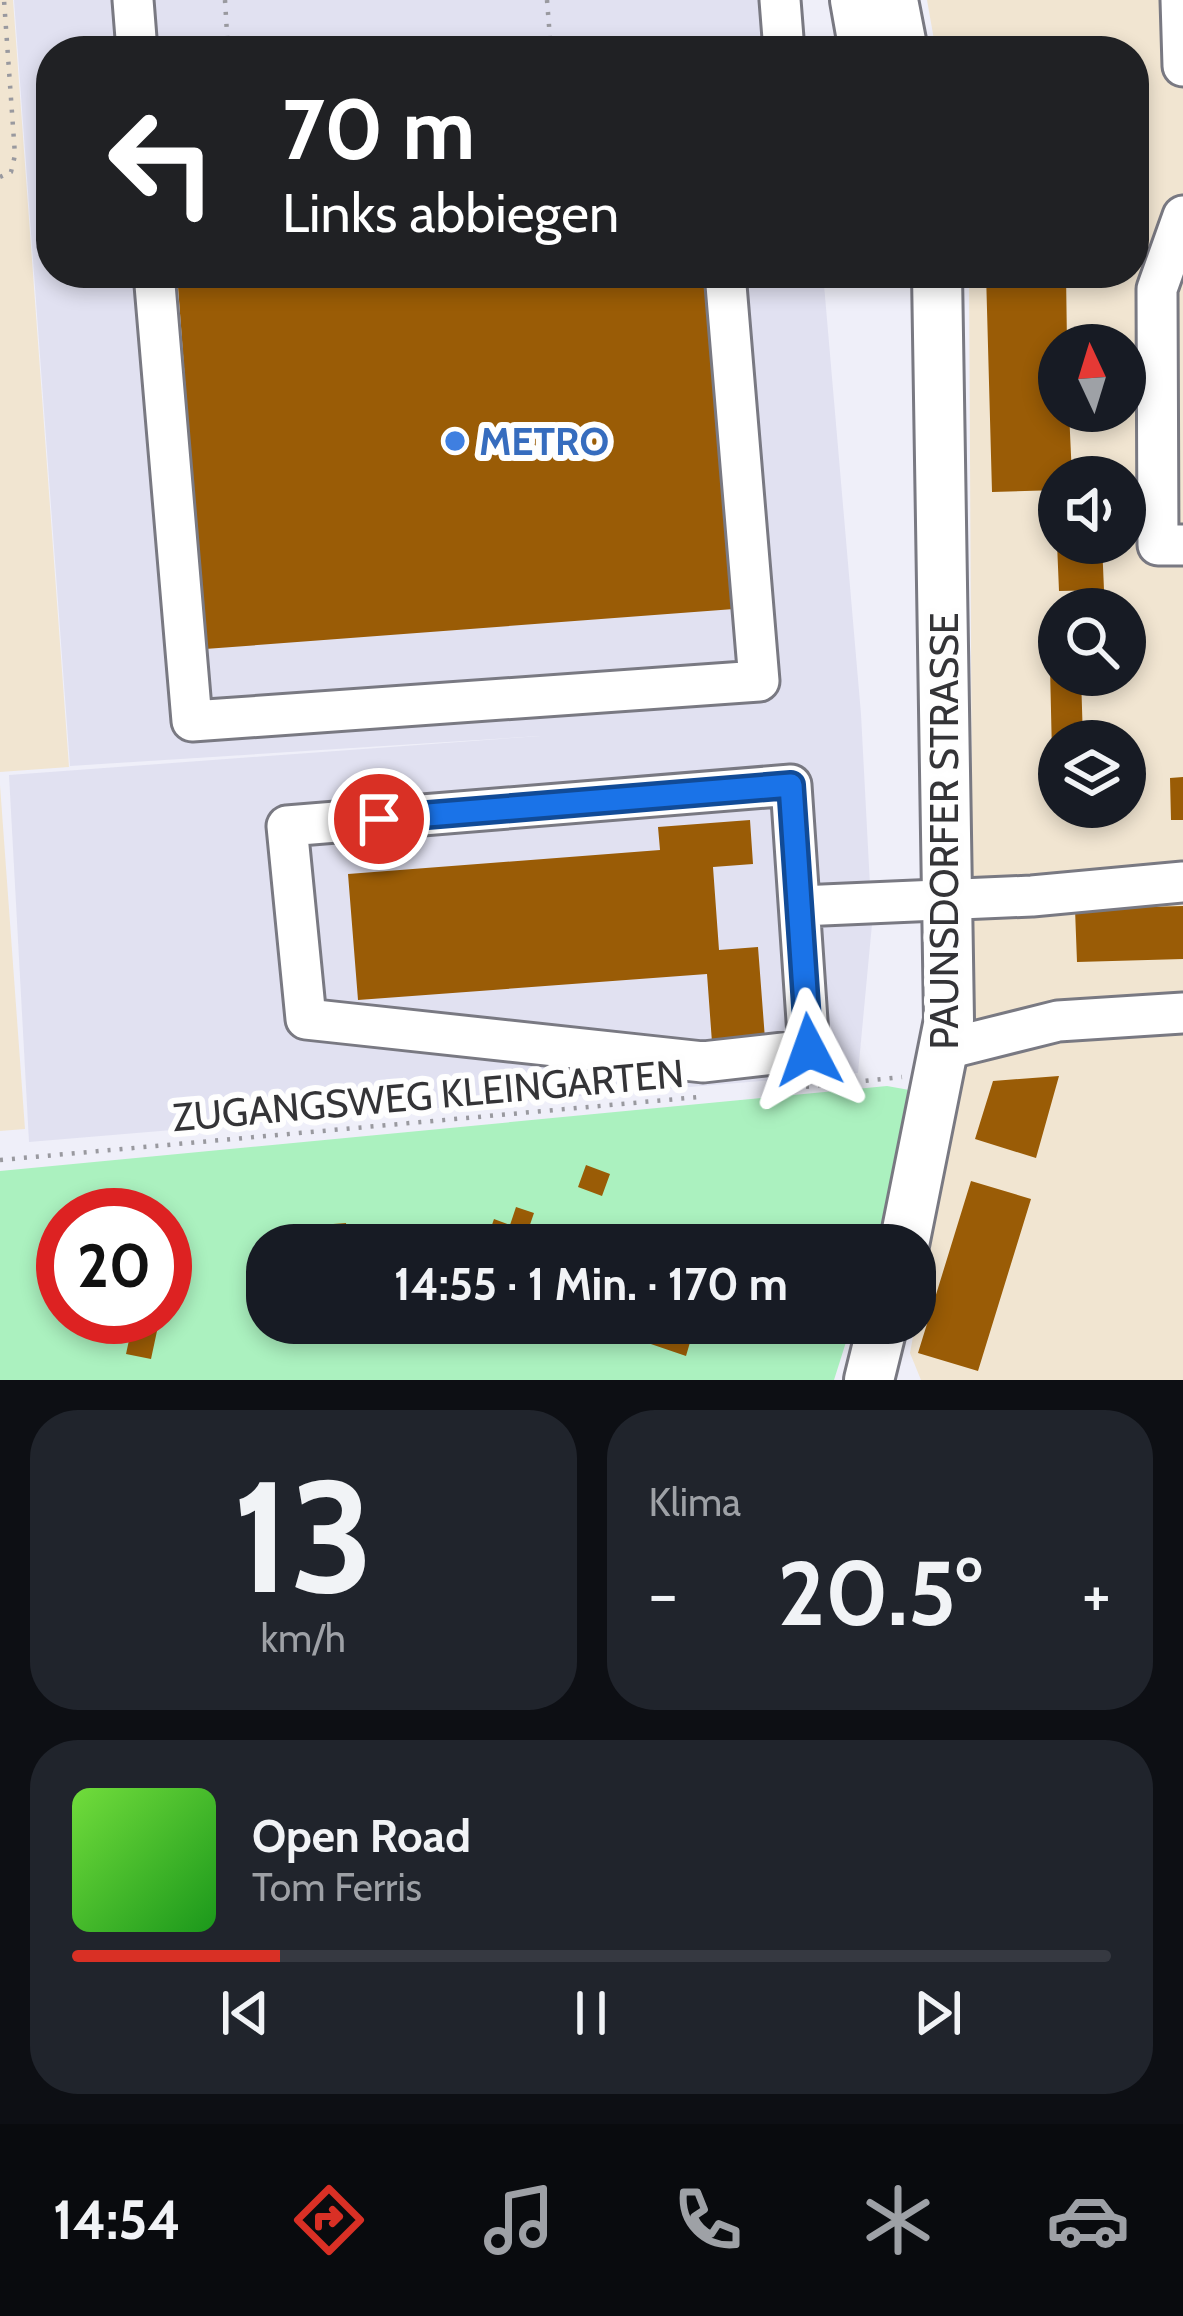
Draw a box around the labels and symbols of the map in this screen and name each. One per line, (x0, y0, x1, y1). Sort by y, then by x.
north arrow (1038, 324, 1146, 432)
place label: METRO (479, 417, 609, 465)
marker: METRO (442, 428, 468, 454)
street label: PAUNSDORFER STRASSE (920, 612, 968, 1050)
pin (328, 768, 430, 870)
position arrow (746, 987, 872, 1113)
street label: ZUGANGSWEG KLEINGARTEN (170, 1049, 686, 1141)
speed limit sign: 20 (36, 1188, 192, 1344)

